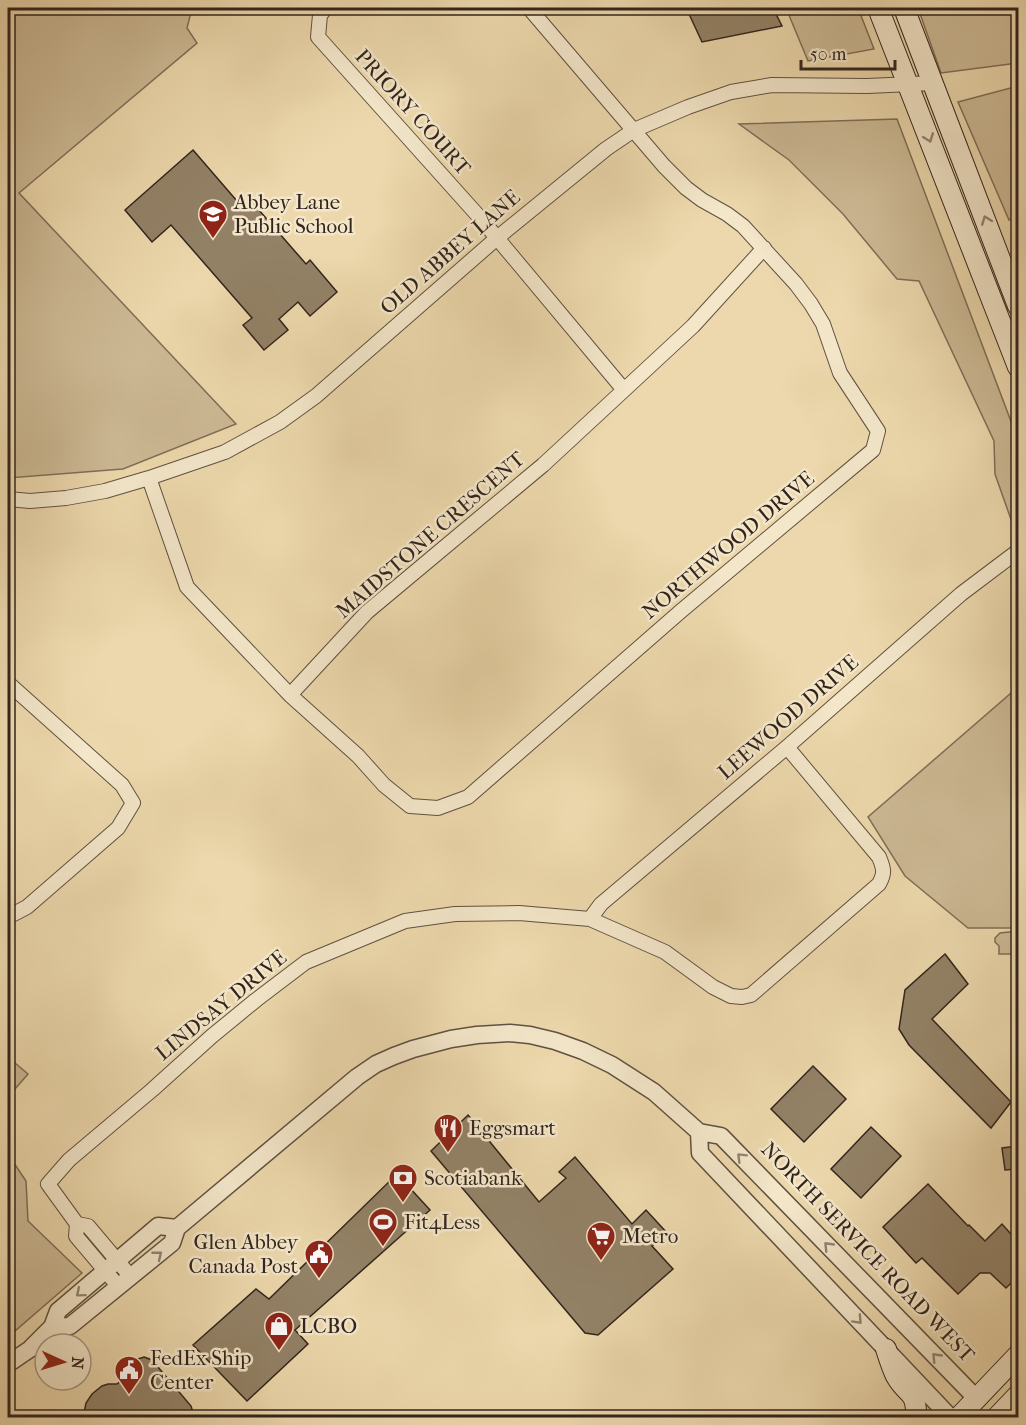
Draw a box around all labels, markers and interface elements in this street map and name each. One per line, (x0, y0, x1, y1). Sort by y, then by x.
scale bar (801, 33, 896, 71)
street label: PRIORY COURT (350, 44, 476, 180)
text: 50 m (810, 44, 847, 65)
one-way arrow (922, 132, 934, 143)
street label: OLD ABBEY LANE (375, 185, 525, 319)
place label: Abbey Lane Public School (233, 190, 354, 238)
school or university icon: Abbey Lane Public School (197, 198, 229, 240)
one-way arrow (980, 215, 993, 225)
street label: MAIDSTONE CRESCENT (331, 446, 530, 623)
street label: NORTHWOOD DRIVE (637, 466, 819, 624)
street label: LEEWOOD DRIVE (713, 650, 863, 784)
street label: LINDSAY DRIVE (151, 945, 291, 1065)
restaurant icon: Eggsmart (432, 1112, 464, 1154)
place label: Eggsmart (469, 1116, 556, 1140)
street label: NORTH SERVICE ROAD WEST (756, 1137, 980, 1367)
one-way arrow (738, 1153, 749, 1164)
bank icon: Scotiabank (387, 1162, 419, 1204)
place label: Scotiabank (424, 1166, 522, 1190)
sports icon: Fit4Less (367, 1206, 399, 1248)
place label: Fit4Less (404, 1210, 480, 1234)
supermarket icon: Metro (585, 1220, 617, 1262)
place label: Metro (622, 1224, 678, 1248)
place label: Glen Abbey Canada Post (188, 1230, 299, 1278)
public building icon: Glen Abbey Canada Post (303, 1238, 335, 1280)
one-way arrow (824, 1242, 835, 1253)
one-way arrow (151, 1252, 162, 1263)
one-way arrow (76, 1285, 87, 1296)
shop icon: LCBO (263, 1310, 295, 1352)
one-way arrow (851, 1313, 862, 1323)
place label: LCBO (300, 1314, 357, 1338)
north arrow (33, 1332, 93, 1392)
place label: FedEx Ship Center (150, 1346, 252, 1394)
one-way arrow (932, 1353, 943, 1364)
public building icon: FedEx Ship Center (113, 1354, 145, 1396)
text: N (68, 1356, 87, 1371)

